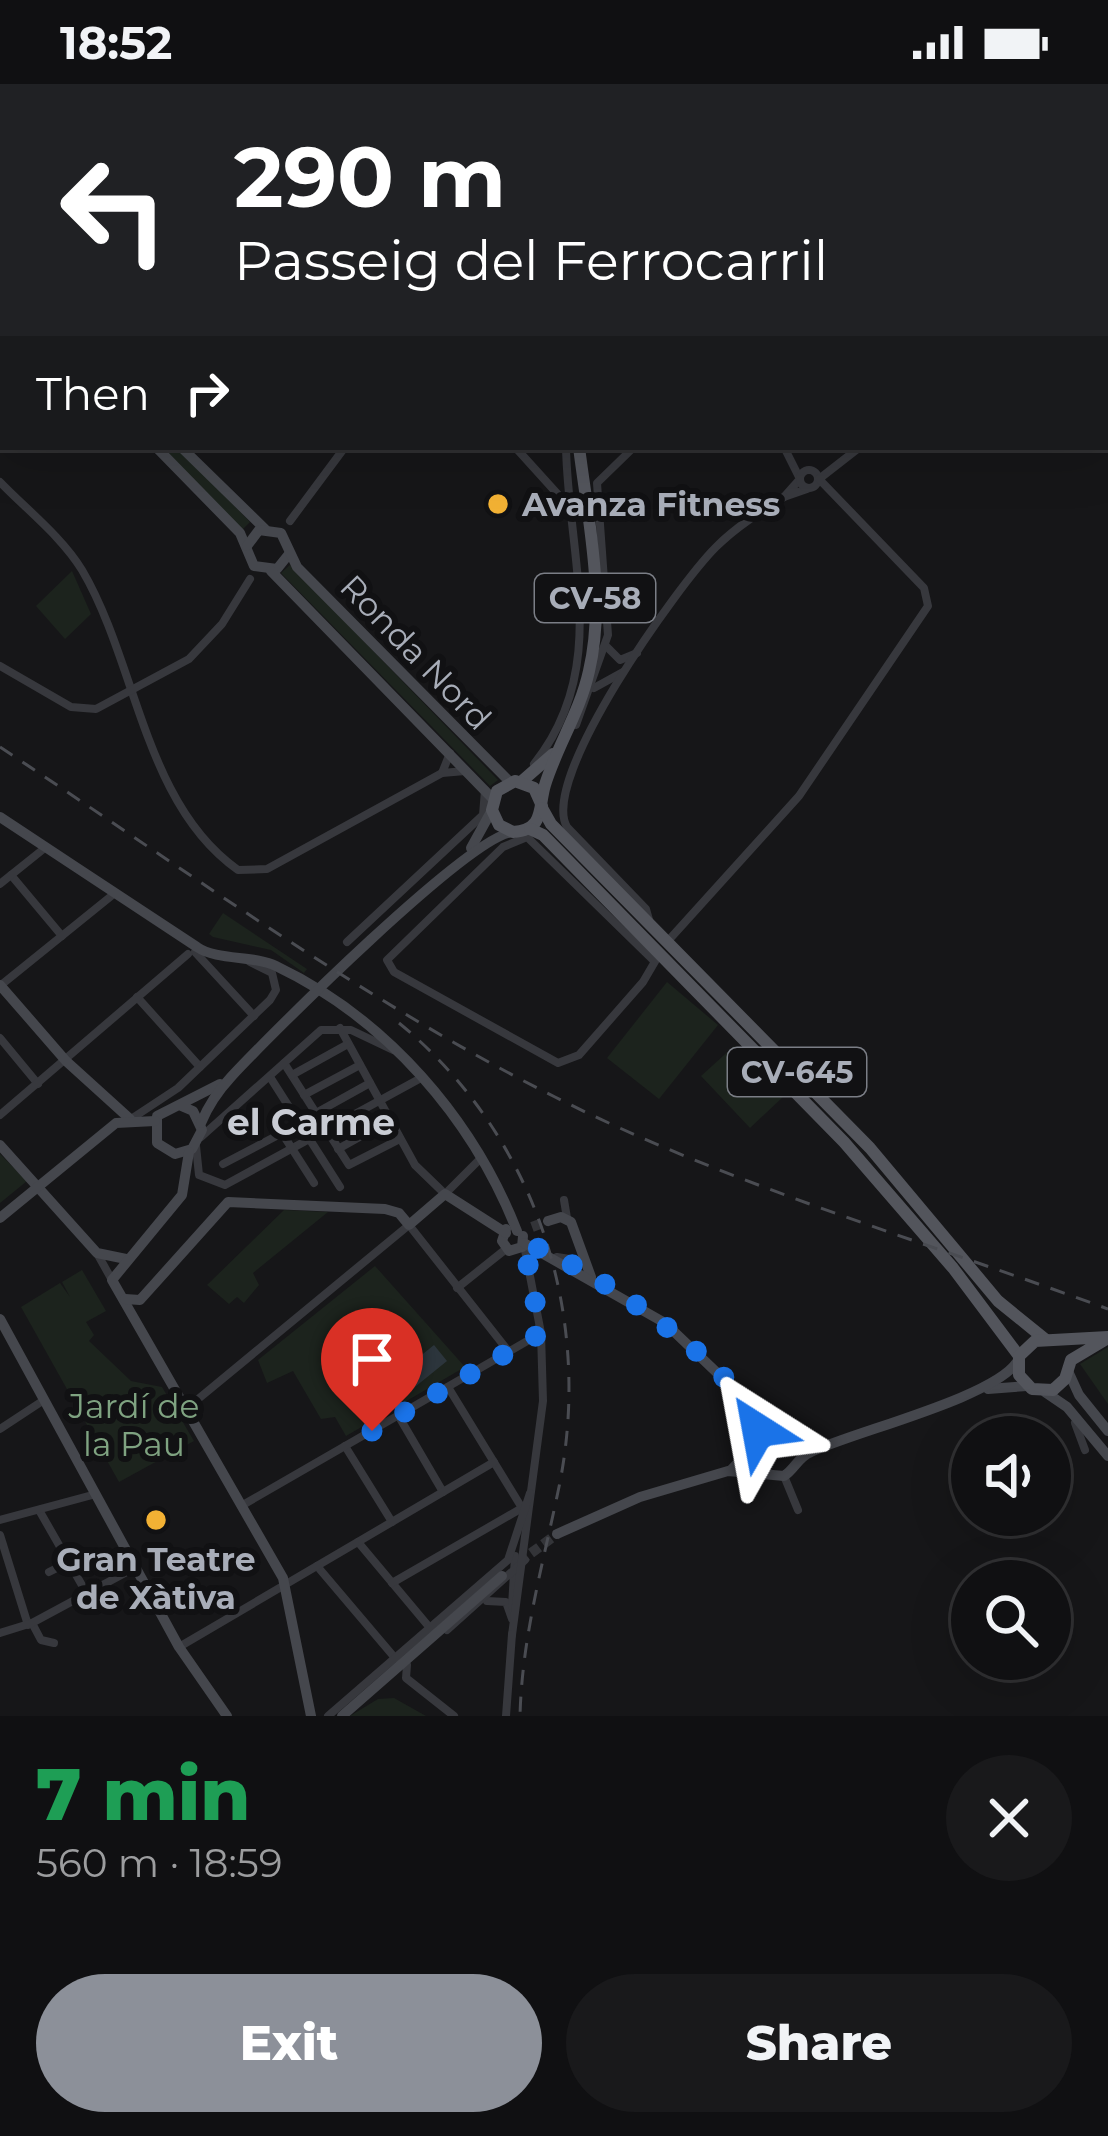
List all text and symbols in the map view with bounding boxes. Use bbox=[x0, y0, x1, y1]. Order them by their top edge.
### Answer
text: 18:52 bbox=[60, 15, 172, 70]
text: 290 m bbox=[234, 126, 506, 228]
icon: left bbox=[36, 132, 192, 288]
text: Passeig del Ferrocarril bbox=[234, 228, 828, 294]
icon: right bbox=[174, 360, 240, 426]
text: Then bbox=[36, 366, 150, 421]
place label: Avanza Fitness bbox=[521, 484, 780, 524]
marker: Avanza Fitness bbox=[485, 491, 511, 517]
street label: Ronda Nord bbox=[332, 566, 500, 738]
road number: CV-58 bbox=[535, 574, 655, 622]
road number: CV-645 bbox=[728, 1048, 866, 1096]
district label: el Carme bbox=[227, 1100, 395, 1144]
pin bbox=[321, 1308, 423, 1431]
icon: arrive bbox=[339, 1326, 405, 1392]
position arrow bbox=[695, 1367, 821, 1493]
park label: Jardí de la Pau bbox=[67, 1386, 200, 1464]
map controls bbox=[951, 1416, 1071, 1680]
button: sound bbox=[951, 1416, 1071, 1536]
marker: Gran Teatre de Xàtiva bbox=[143, 1507, 169, 1533]
place label: Gran Teatre de Xàtiva bbox=[56, 1539, 256, 1617]
button: search bbox=[951, 1560, 1071, 1680]
text: 7 min bbox=[36, 1750, 250, 1838]
button: close bbox=[946, 1755, 1072, 1881]
text: 560 m · 18:59 bbox=[36, 1839, 283, 1887]
button: Exit bbox=[36, 1974, 542, 2112]
button: Share bbox=[566, 1974, 1072, 2112]

